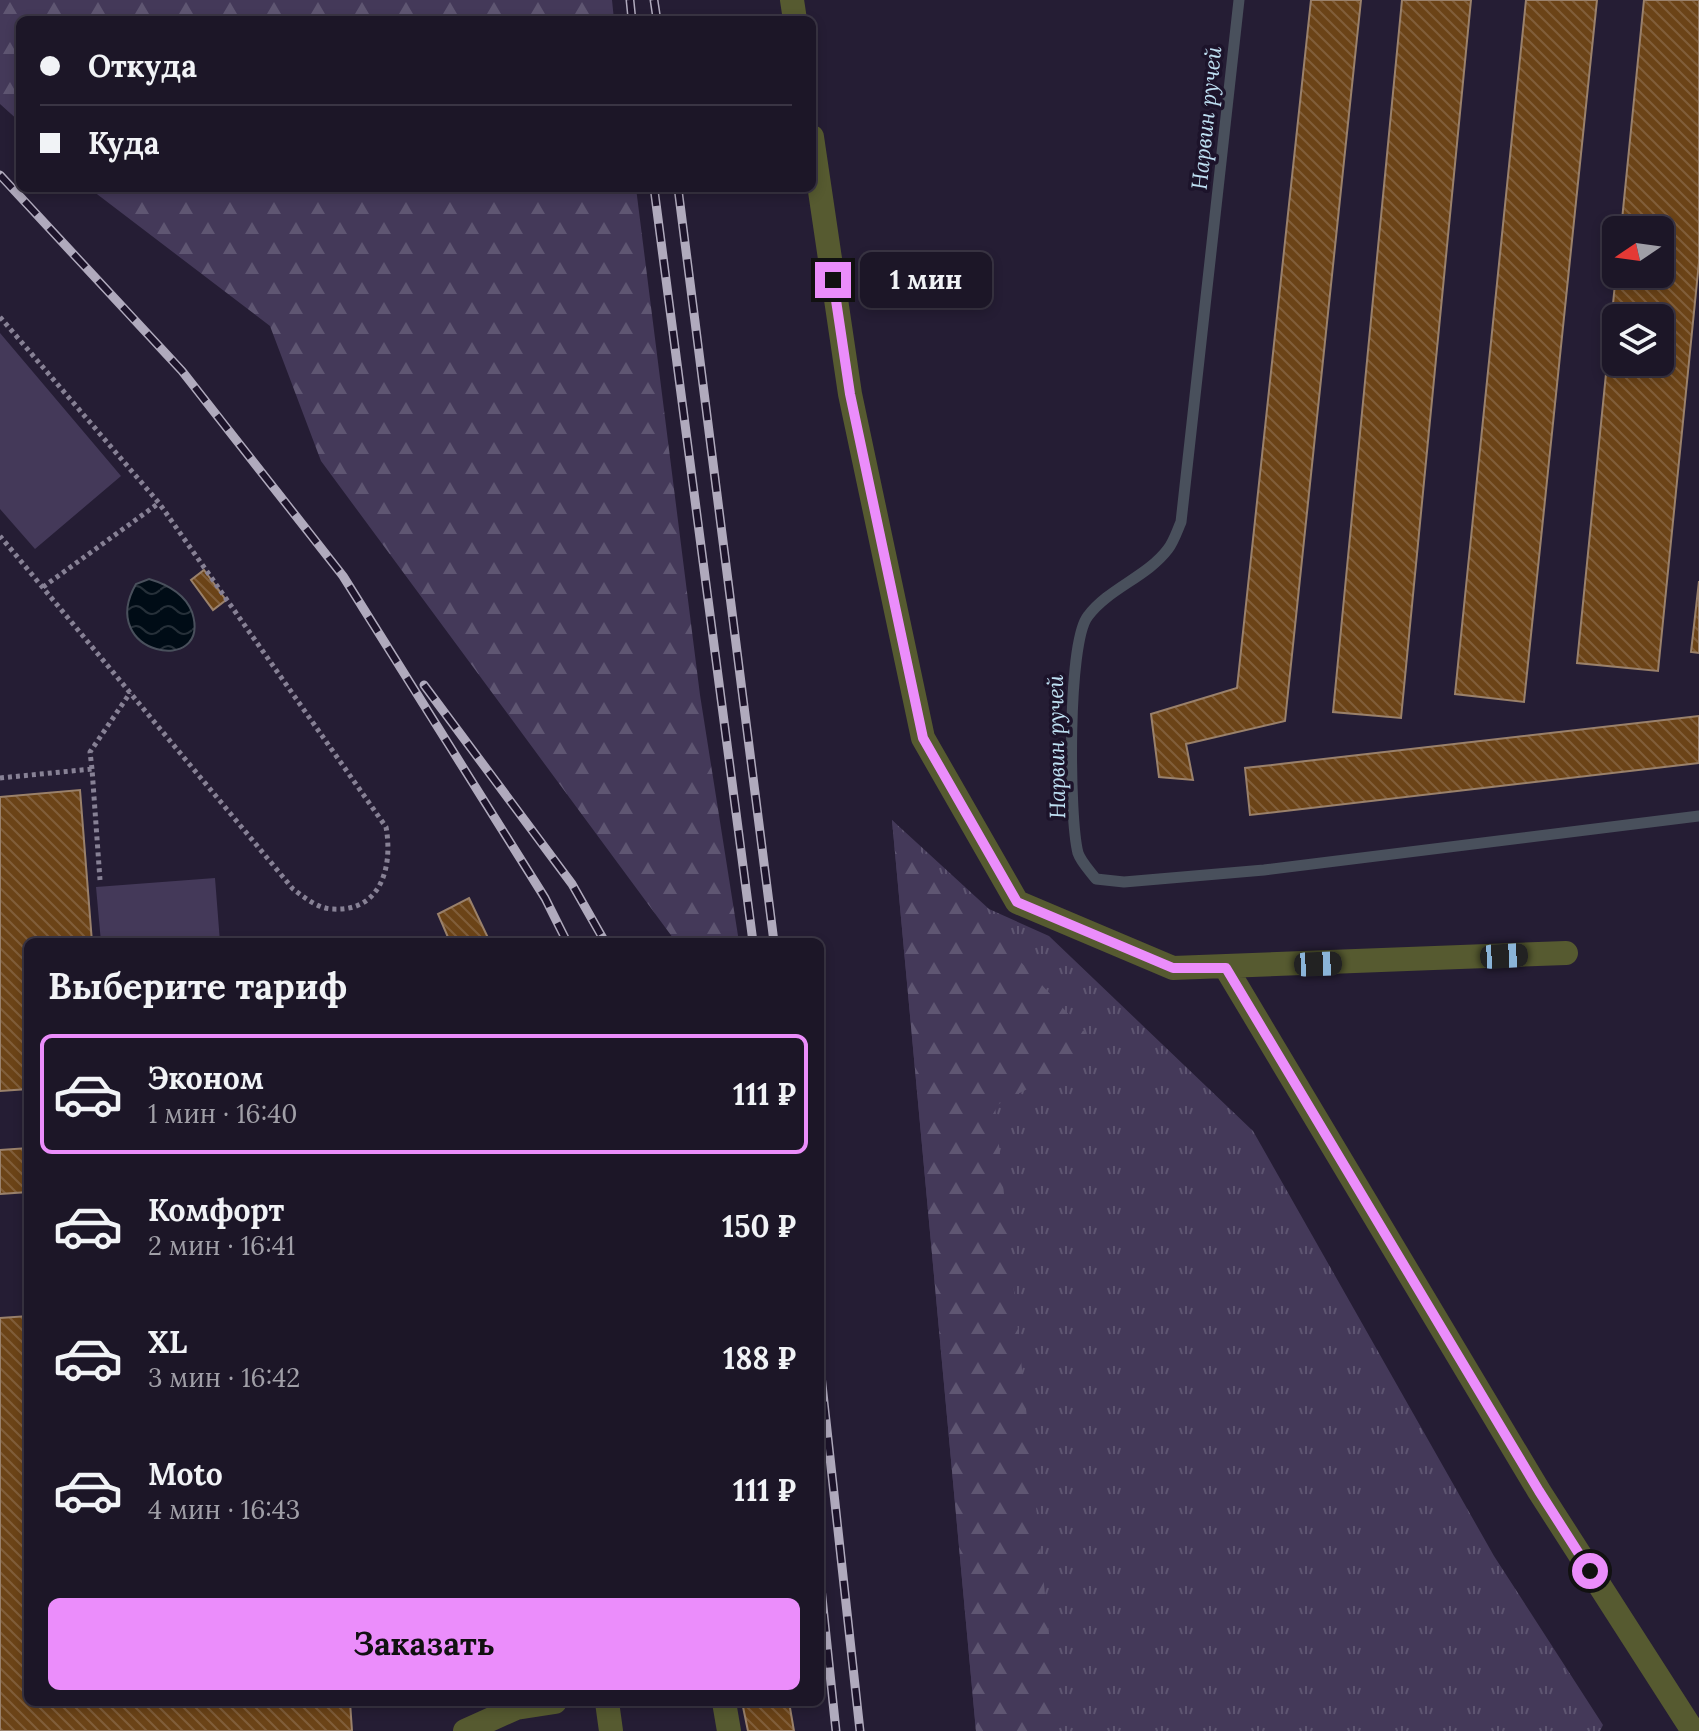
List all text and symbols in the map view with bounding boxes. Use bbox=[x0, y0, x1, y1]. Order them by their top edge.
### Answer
water label: Нарвин ручей bbox=[1185, 45, 1227, 191]
text: Откуда bbox=[88, 47, 197, 85]
text: Куда bbox=[88, 124, 160, 162]
north arrow bbox=[1602, 216, 1674, 288]
map controls bbox=[1602, 216, 1674, 376]
callout: 1 мин bbox=[861, 252, 993, 308]
route end bbox=[815, 262, 851, 298]
text: 1 мин bbox=[890, 263, 962, 296]
button: layers bbox=[1602, 304, 1674, 376]
water label: Нарвин ручей bbox=[1041, 675, 1071, 819]
car bbox=[1479, 943, 1529, 969]
car bbox=[1294, 951, 1342, 977]
text: Выберите тариф bbox=[48, 963, 347, 1009]
icon: car bbox=[52, 1058, 124, 1130]
text: Эконом bbox=[148, 1059, 264, 1097]
text: 111 ₽ bbox=[733, 1075, 796, 1113]
text: 1 мин · 16:40 bbox=[148, 1097, 297, 1130]
icon: car bbox=[52, 1190, 124, 1262]
text: Комфорт bbox=[148, 1191, 284, 1229]
text: 150 ₽ bbox=[722, 1207, 796, 1245]
text: 2 мин · 16:41 bbox=[148, 1229, 295, 1262]
icon: car bbox=[52, 1322, 124, 1394]
text: XL bbox=[148, 1323, 187, 1361]
text: 188 ₽ bbox=[723, 1339, 796, 1377]
text: 3 мин · 16:42 bbox=[148, 1361, 300, 1394]
icon: car bbox=[52, 1454, 124, 1526]
text: Moto bbox=[148, 1455, 223, 1493]
text: 111 ₽ bbox=[733, 1471, 796, 1509]
text: 4 мин · 16:43 bbox=[148, 1493, 300, 1526]
route start bbox=[1572, 1553, 1608, 1589]
button: Заказать bbox=[48, 1598, 800, 1690]

